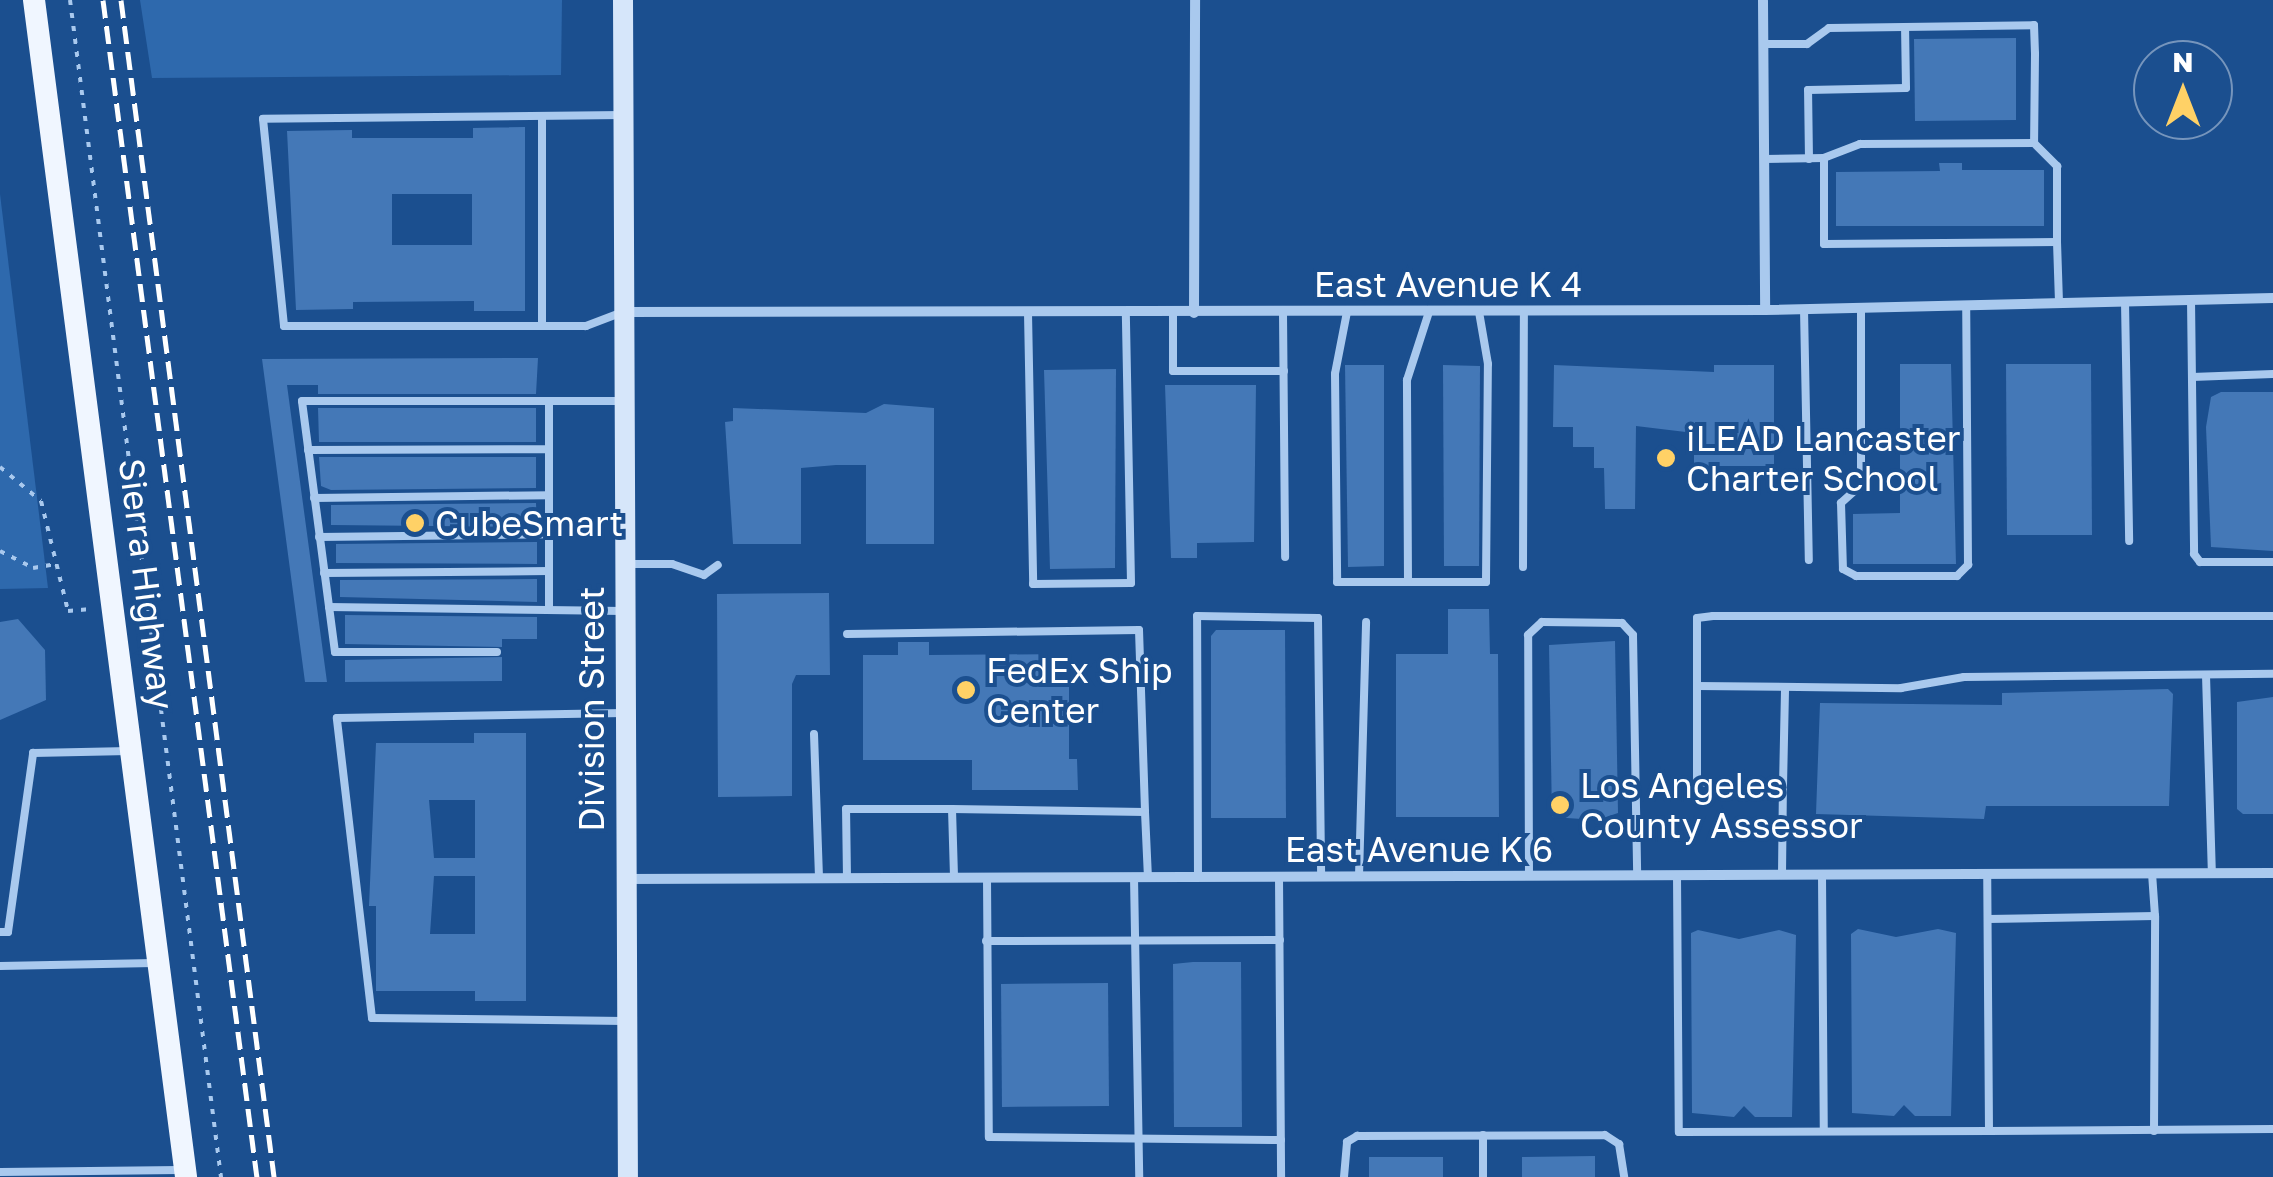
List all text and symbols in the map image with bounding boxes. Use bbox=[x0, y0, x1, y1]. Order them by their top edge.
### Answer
north arrow bbox=[2133, 40, 2233, 140]
text: N bbox=[2172, 45, 2194, 78]
street label: East Avenue K 4 bbox=[1314, 263, 1582, 305]
place label: iLEAD Lancaster Charter School bbox=[1686, 417, 1960, 499]
marker: iLEAD Lancaster Charter School bbox=[1655, 447, 1677, 469]
street label: Sierra Highway bbox=[111, 456, 183, 712]
place label: CubeSmart bbox=[435, 502, 623, 544]
marker: CubeSmart bbox=[404, 512, 426, 534]
street label: Division Street bbox=[570, 586, 612, 832]
place label: FedEx Ship Center bbox=[986, 649, 1172, 731]
marker: FedEx Ship Center bbox=[955, 679, 977, 701]
place label: Los Angeles County Assessor bbox=[1580, 764, 1863, 846]
marker: Los Angeles County Assessor bbox=[1549, 794, 1571, 816]
street label: East Avenue K 6 bbox=[1285, 828, 1553, 870]

